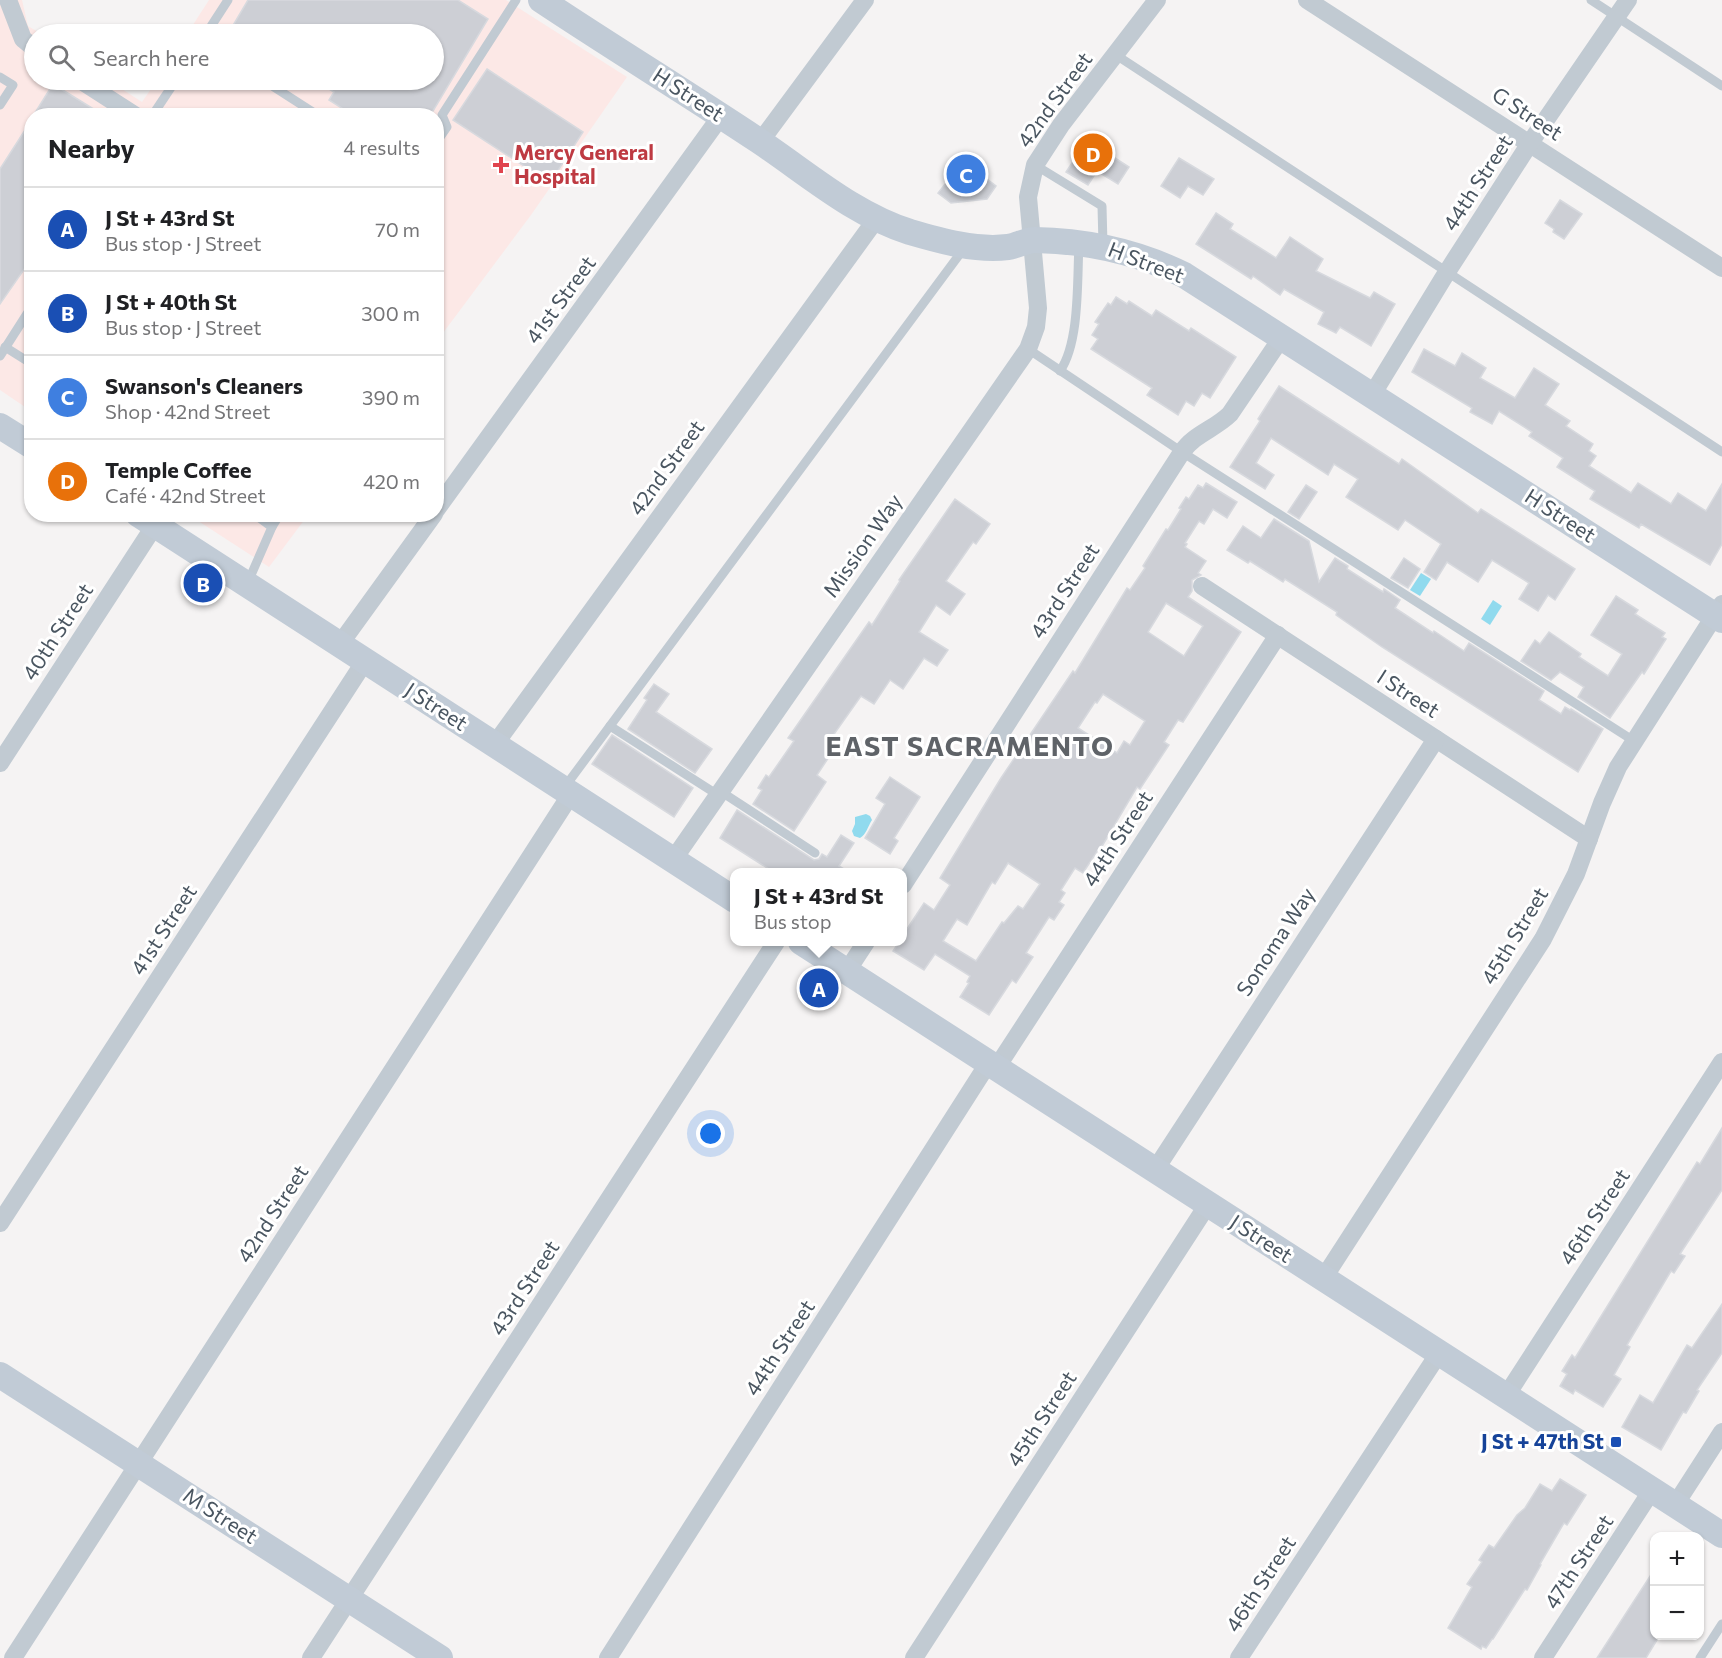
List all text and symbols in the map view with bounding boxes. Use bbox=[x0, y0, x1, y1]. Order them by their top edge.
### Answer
search box bbox=[24, 24, 444, 90]
icon: search bbox=[45, 41, 78, 74]
text: Search here bbox=[93, 44, 209, 71]
street label: 42nd Street bbox=[1011, 47, 1097, 152]
street label: H Street bbox=[649, 62, 729, 126]
street label: G Street bbox=[1488, 81, 1568, 145]
pin: D bbox=[1074, 130, 1112, 176]
street label: 44th Street bbox=[1437, 130, 1517, 235]
text: Nearby bbox=[48, 132, 135, 163]
text: 4 results bbox=[343, 135, 420, 159]
place label: Mercy General Hospital bbox=[514, 139, 654, 188]
pin: C bbox=[946, 152, 986, 196]
marker: Mercy General Hospital bbox=[492, 156, 510, 174]
text: J St + 43rd St bbox=[105, 204, 235, 231]
text: A bbox=[60, 217, 75, 241]
text: 70 m bbox=[375, 217, 420, 241]
text: Bus stop · J Street bbox=[105, 231, 261, 255]
street label: H Street bbox=[1105, 236, 1188, 287]
street label: 41st Street bbox=[520, 250, 600, 348]
text: J St + 40th St bbox=[105, 288, 237, 315]
text: B bbox=[61, 301, 74, 325]
text: 300 m bbox=[361, 301, 420, 325]
text: Bus stop · J Street bbox=[105, 315, 261, 339]
text: Swanson's Cleaners bbox=[105, 372, 303, 399]
text: C bbox=[61, 385, 74, 409]
text: 390 m bbox=[362, 385, 420, 409]
text: Shop · 42nd Street bbox=[105, 399, 271, 423]
street label: 42nd Street bbox=[623, 415, 709, 520]
text: Temple Coffee bbox=[105, 456, 251, 483]
text: D bbox=[60, 469, 75, 493]
text: 420 m bbox=[363, 469, 420, 493]
text: Café · 42nd Street bbox=[105, 483, 266, 507]
street label: H Street bbox=[1521, 483, 1601, 547]
street label: Mission Way bbox=[817, 489, 907, 602]
street label: 43rd Street bbox=[1024, 538, 1104, 642]
pin: B bbox=[184, 560, 222, 606]
street label: 40th Street bbox=[16, 578, 97, 684]
street label: I Street bbox=[1373, 663, 1445, 722]
street label: J Street bbox=[401, 676, 473, 735]
district label: EAST SACRAMENTO bbox=[826, 729, 1114, 762]
street label: 44th Street bbox=[1077, 786, 1157, 891]
popup bbox=[730, 868, 907, 946]
street label: 41st Street bbox=[124, 879, 201, 979]
text: J St + 43rd St bbox=[754, 882, 883, 909]
street label: Sonoma Way bbox=[1230, 882, 1319, 1000]
street label: 45th Street bbox=[1475, 882, 1552, 988]
text: Bus stop bbox=[754, 909, 832, 933]
pin: A bbox=[800, 966, 838, 1010]
your location bbox=[696, 1119, 725, 1148]
street label: 42nd Street bbox=[231, 1160, 313, 1267]
street label: 46th Street bbox=[1553, 1164, 1634, 1269]
street label: J Street bbox=[1226, 1208, 1298, 1267]
street label: 43rd Street bbox=[484, 1235, 564, 1339]
street label: 44th Street bbox=[739, 1295, 819, 1400]
street label: 45th Street bbox=[1001, 1366, 1081, 1471]
place label: J St + 47th St bbox=[1481, 1428, 1604, 1453]
marker: J St + 47th St bbox=[1609, 1435, 1623, 1449]
street label: M Street bbox=[179, 1482, 263, 1548]
street label: 47th Street bbox=[1538, 1509, 1617, 1613]
street label: 46th Street bbox=[1219, 1531, 1300, 1636]
map controls bbox=[1650, 1532, 1704, 1640]
button: + bbox=[1650, 1532, 1704, 1586]
button: − bbox=[1650, 1586, 1704, 1640]

